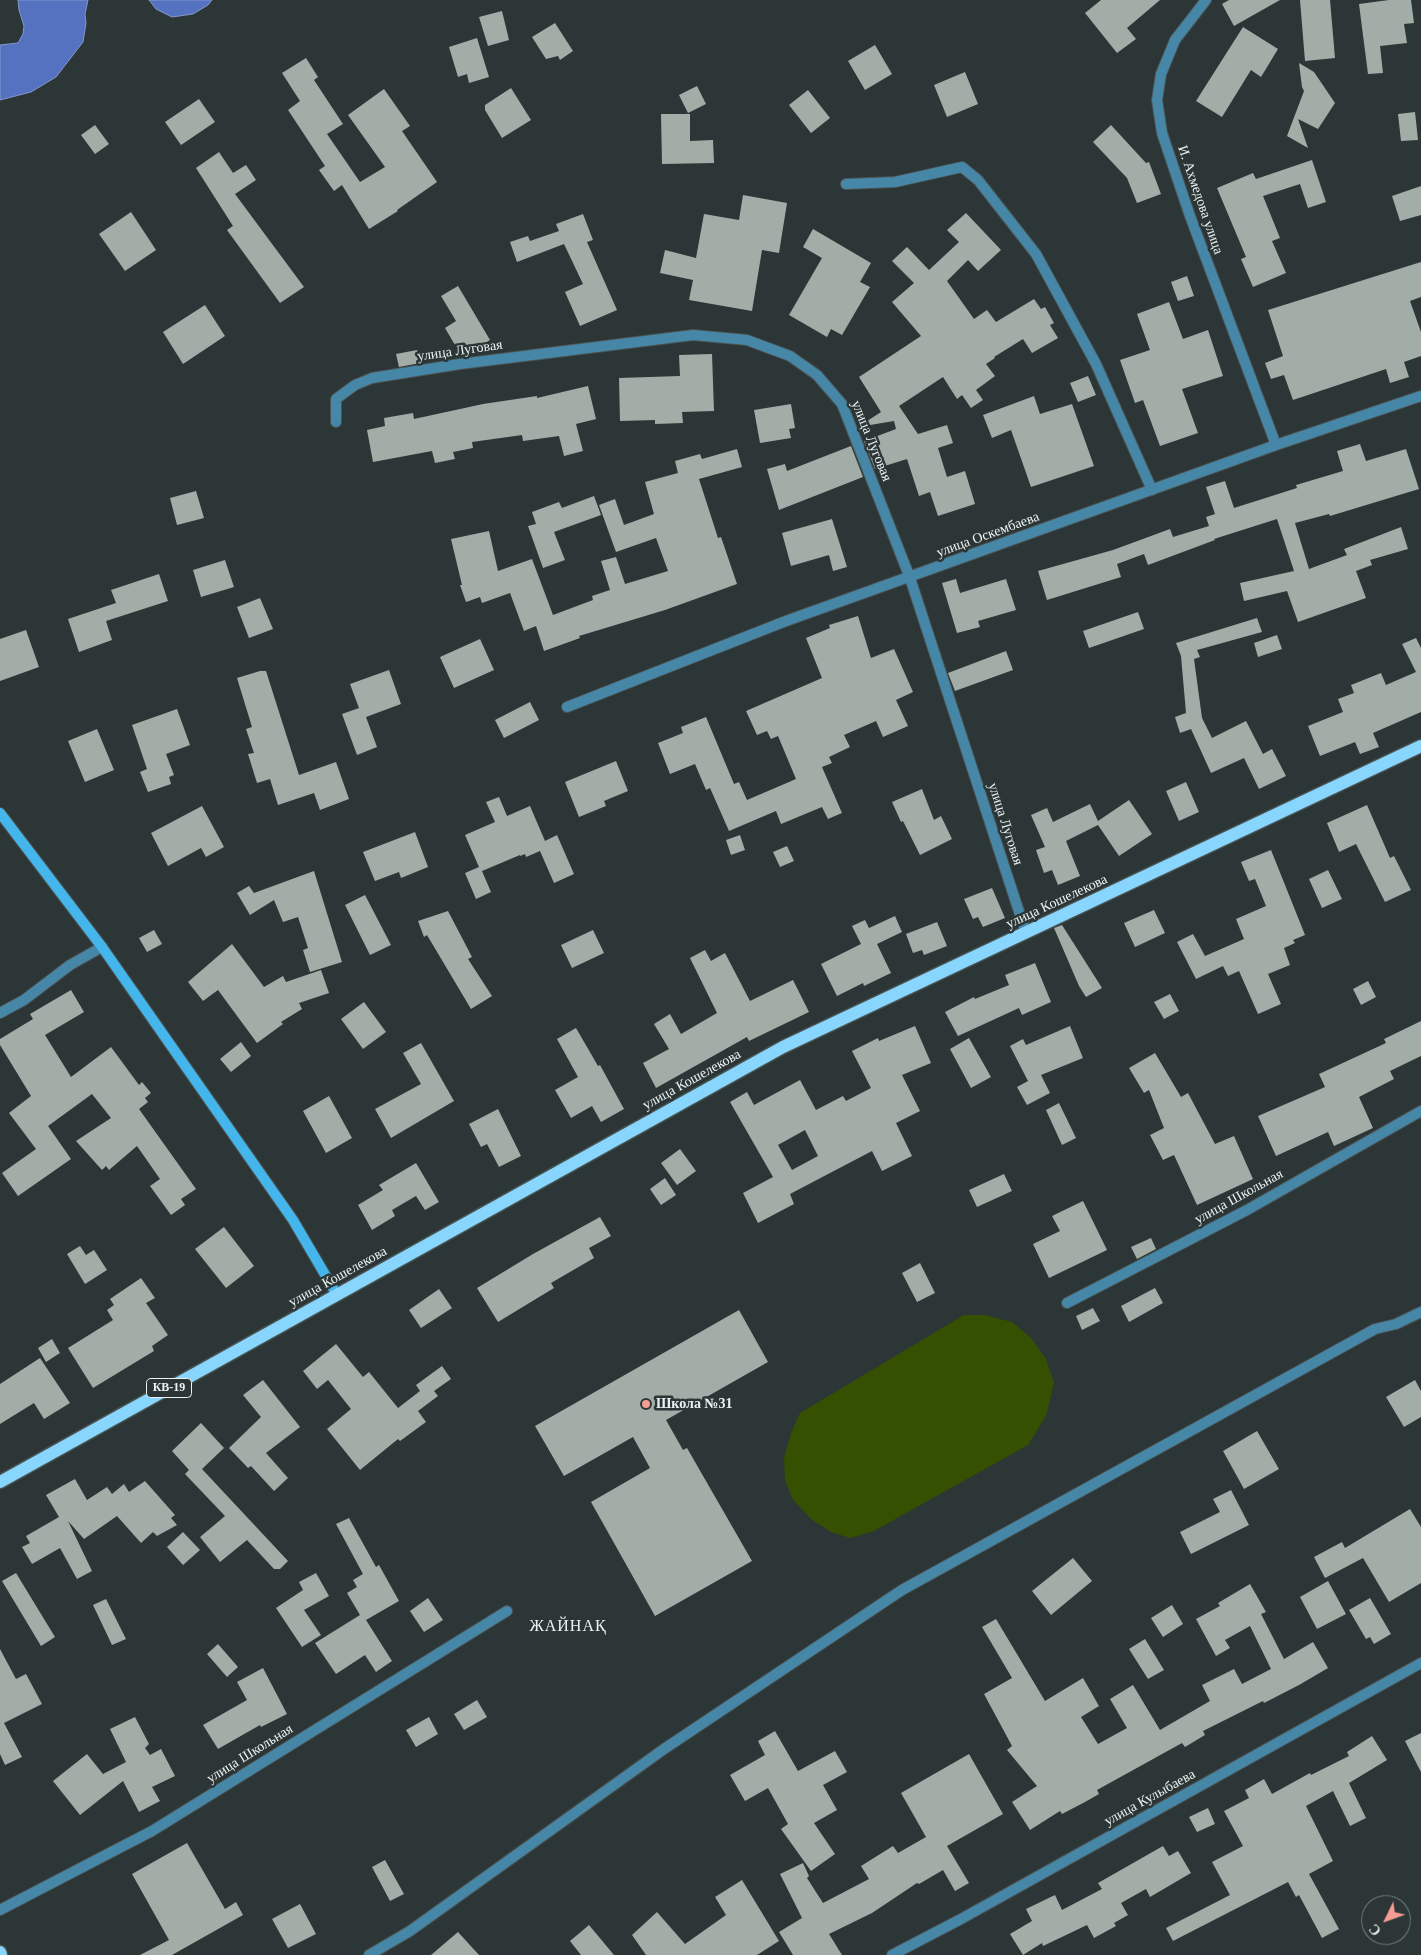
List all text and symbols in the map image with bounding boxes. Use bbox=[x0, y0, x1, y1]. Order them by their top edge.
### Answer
street label: И. Ахмедова улица bbox=[1174, 143, 1226, 257]
street label: улица Луговая bbox=[416, 337, 504, 365]
street label: улица Луговая bbox=[847, 398, 895, 484]
street label: улица Оскембаева bbox=[934, 509, 1042, 561]
street label: улица Луговая bbox=[984, 781, 1026, 867]
street label: улица Кошелекова bbox=[1004, 871, 1110, 933]
street label: улица Кошелекова bbox=[640, 1046, 744, 1114]
street label: улица Школьная bbox=[1192, 1166, 1286, 1228]
street label: улица Кошелекова bbox=[286, 1243, 390, 1311]
road number: КВ-19 bbox=[146, 1379, 192, 1398]
place label: Школа №31 bbox=[656, 1396, 732, 1412]
marker: Школа №31 bbox=[640, 1398, 652, 1410]
district label: ЖАЙНАҚ bbox=[529, 1617, 607, 1637]
street label: улица Школьная bbox=[204, 1721, 296, 1787]
street label: улица Кулыбаева bbox=[1102, 1766, 1198, 1830]
north arrow bbox=[1361, 1895, 1411, 1945]
text: С bbox=[1366, 1921, 1384, 1938]

